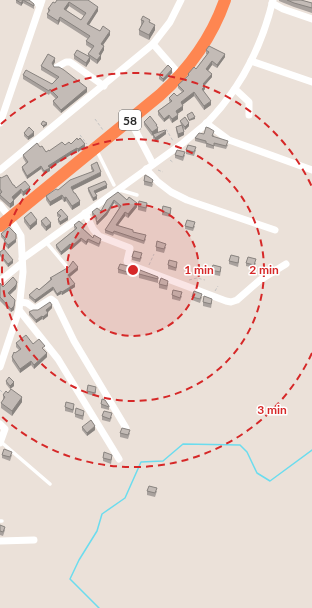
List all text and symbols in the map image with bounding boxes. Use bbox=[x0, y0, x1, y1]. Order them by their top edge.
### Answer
road number: 58 bbox=[119, 110, 141, 130]
text: 1 min bbox=[184, 262, 214, 277]
text: 2 min bbox=[249, 262, 279, 277]
centre of rings bbox=[126, 263, 140, 277]
text: 3 min bbox=[257, 402, 287, 417]

